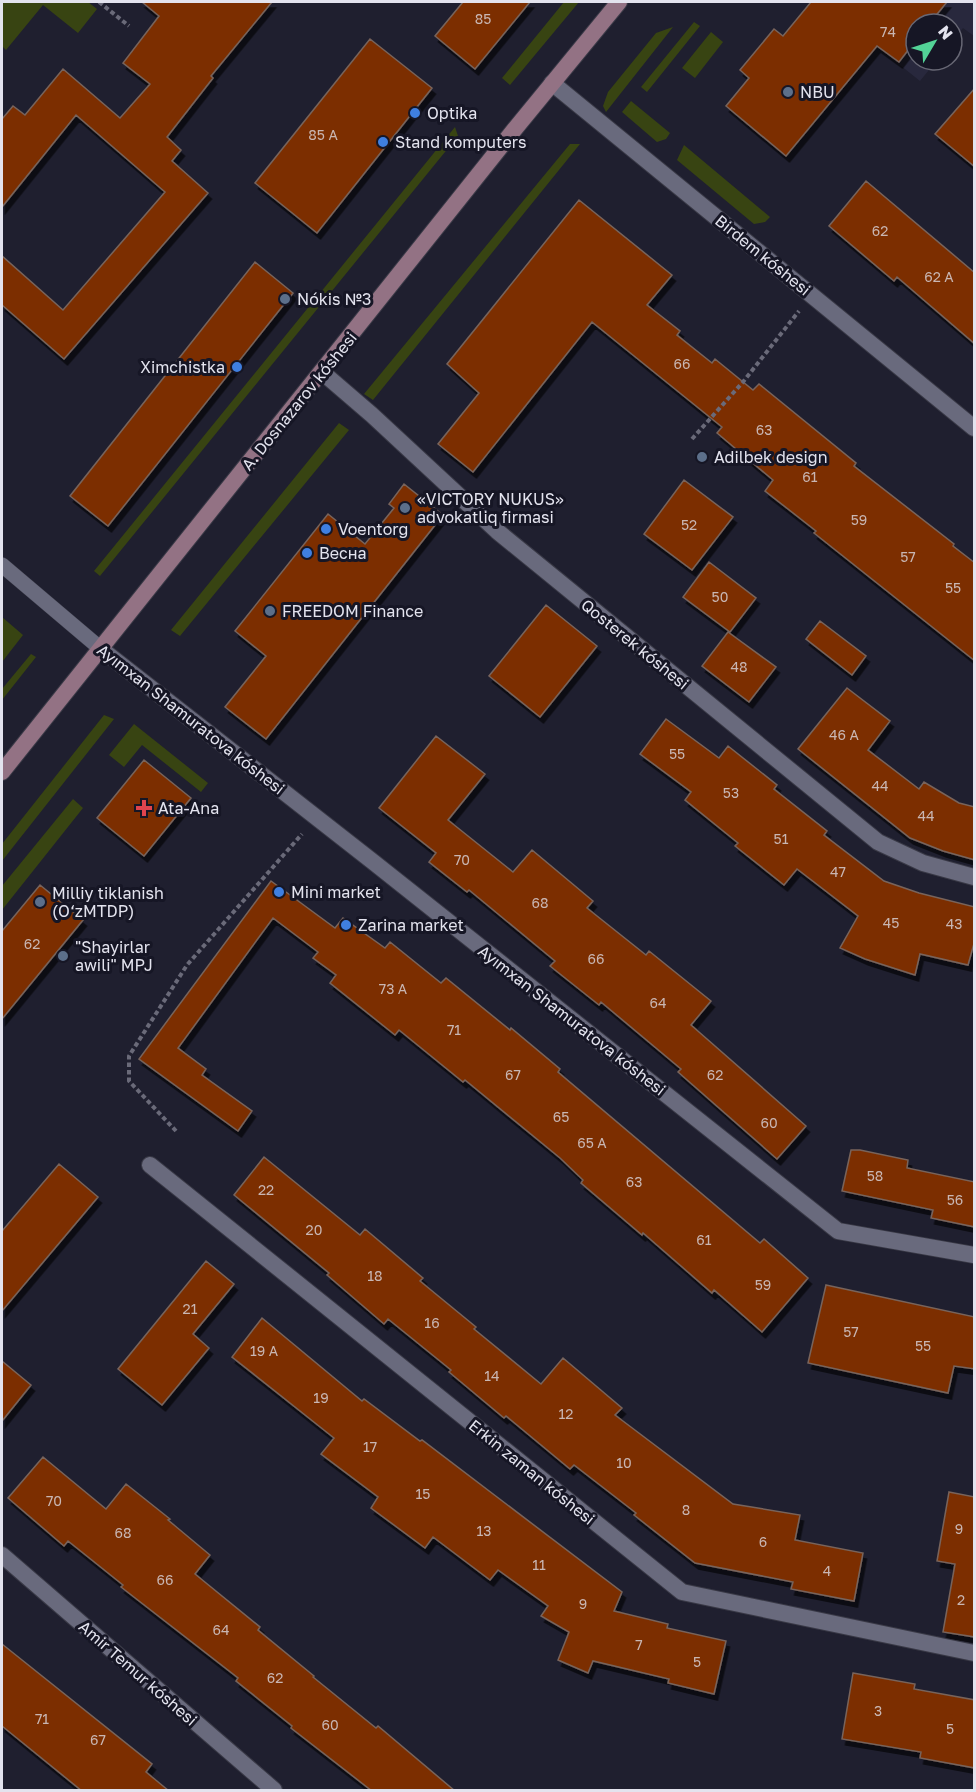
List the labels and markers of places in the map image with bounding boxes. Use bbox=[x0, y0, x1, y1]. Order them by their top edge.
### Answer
place label: NBU bbox=[800, 82, 835, 102]
marker: NBU bbox=[781, 85, 795, 99]
place label: Optika bbox=[427, 103, 477, 123]
marker: Optika bbox=[408, 106, 422, 120]
place label: Stand komputers bbox=[395, 132, 526, 152]
marker: Stand komputers bbox=[376, 135, 390, 149]
place label: Nókis №3 bbox=[297, 289, 371, 309]
marker: Nókis №3 bbox=[278, 292, 292, 306]
place label: Ximchistka bbox=[140, 357, 225, 377]
marker: Ximchistka bbox=[230, 360, 244, 374]
place label: Adilbek design bbox=[714, 447, 828, 467]
marker: Adilbek design bbox=[695, 450, 709, 464]
place label: «VICTORY NUKUS» advokatliq firmasi bbox=[417, 489, 564, 527]
marker: «VICTORY NUKUS» advokatliq firmasi bbox=[398, 501, 412, 515]
place label: Voentorg bbox=[338, 519, 408, 539]
marker: Voentorg bbox=[319, 522, 333, 536]
place label: Весна bbox=[319, 543, 367, 563]
marker: Весна bbox=[300, 546, 314, 560]
place label: FREEDOM Finance bbox=[282, 601, 423, 621]
marker: FREEDOM Finance bbox=[263, 604, 277, 618]
place label: Ata-Ana bbox=[158, 798, 219, 818]
marker: Ata-Ana bbox=[135, 799, 153, 817]
place label: Mini market bbox=[291, 882, 381, 902]
place label: Milliy tiklanish (O‘zMTDP) bbox=[52, 883, 164, 921]
marker: Mini market bbox=[272, 885, 286, 899]
marker: Milliy tiklanish (O‘zMTDP) bbox=[33, 895, 47, 909]
place label: Zarina market bbox=[358, 915, 464, 935]
marker: Zarina market bbox=[339, 918, 353, 932]
place label: "Shayirlar awili" MPJ bbox=[75, 937, 153, 975]
marker: "Shayirlar awili" MPJ bbox=[56, 949, 70, 963]

